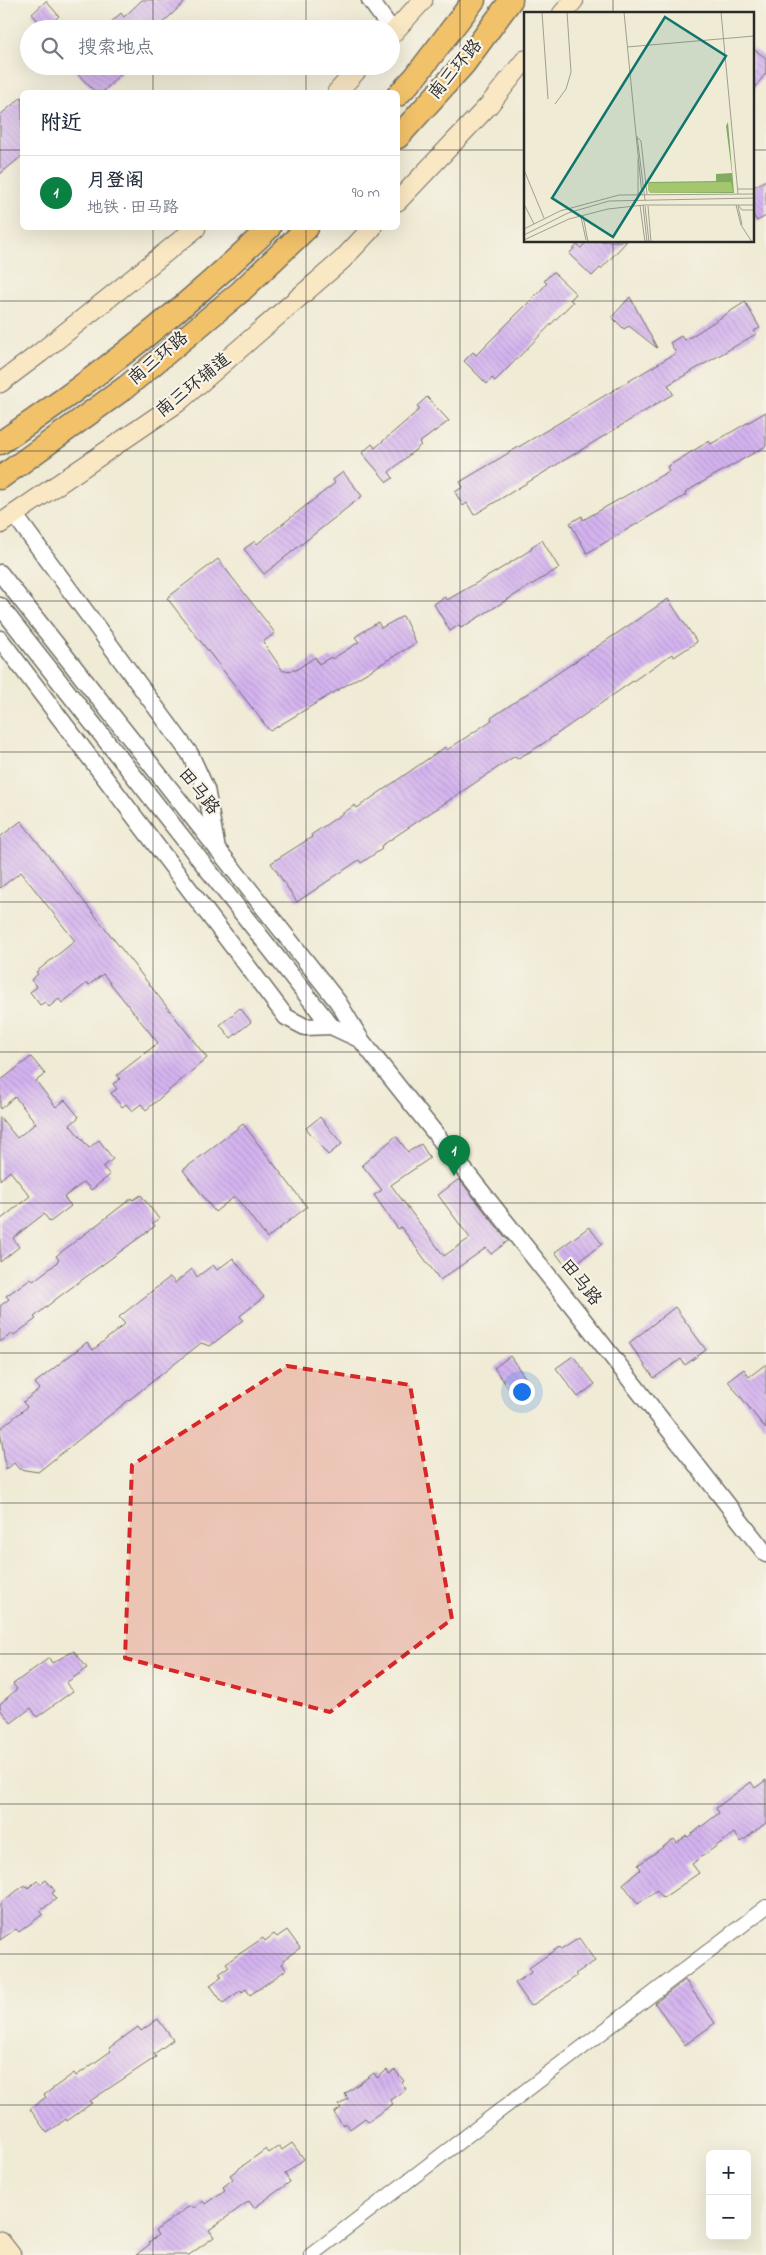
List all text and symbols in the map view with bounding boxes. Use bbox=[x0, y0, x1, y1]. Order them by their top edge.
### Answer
inset map bbox=[524, 12, 754, 242]
search box bbox=[20, 20, 400, 75]
icon: search bbox=[38, 34, 66, 62]
street label: 南三环路 bbox=[423, 34, 489, 106]
text: 搜索地点 bbox=[78, 35, 154, 62]
text: 附近 bbox=[40, 109, 82, 139]
text: 月登阁 bbox=[87, 168, 144, 195]
text: 1 bbox=[53, 181, 59, 205]
text: 90 m bbox=[352, 181, 380, 205]
text: 地铁 · 田马路 bbox=[87, 196, 178, 220]
street label: 南三环路 bbox=[123, 326, 195, 392]
street label: 南三环辅道 bbox=[151, 348, 237, 424]
street label: 田马路 bbox=[171, 763, 225, 821]
pin: 1 bbox=[438, 1135, 470, 1176]
street label: 田马路 bbox=[553, 1254, 607, 1312]
your location bbox=[509, 1379, 535, 1405]
map controls bbox=[706, 2150, 751, 2240]
button: + bbox=[706, 2150, 751, 2195]
button: − bbox=[706, 2195, 751, 2240]

